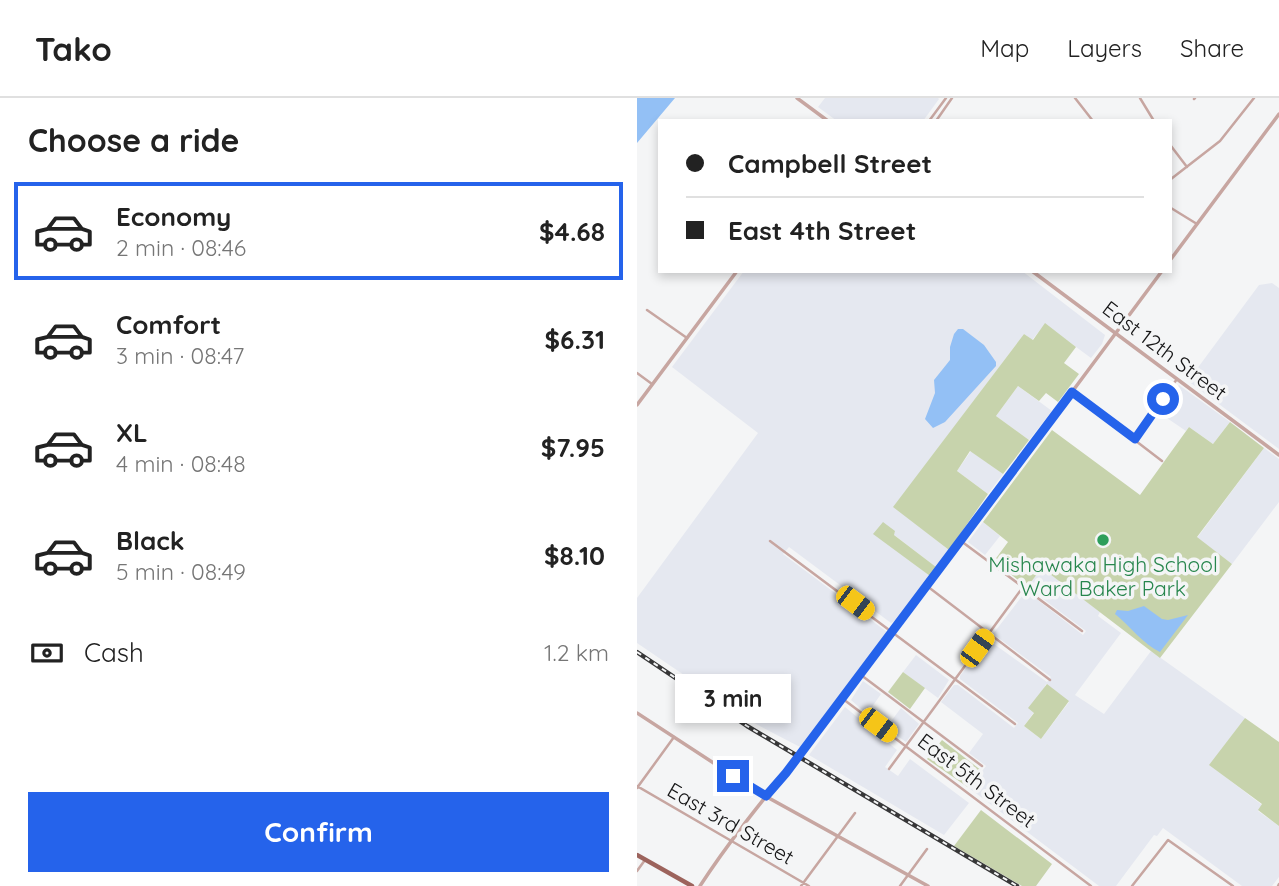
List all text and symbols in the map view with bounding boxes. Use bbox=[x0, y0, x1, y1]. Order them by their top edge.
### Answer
text: Tako bbox=[35, 28, 112, 69]
text: Map bbox=[980, 33, 1029, 63]
text: Layers bbox=[1067, 33, 1142, 63]
text: Share bbox=[1180, 33, 1244, 63]
text: Choose a ride bbox=[28, 120, 240, 160]
text: Campbell Street bbox=[728, 147, 932, 180]
icon: car bbox=[32, 200, 95, 263]
text: Economy bbox=[116, 200, 231, 233]
text: East 4th Street bbox=[728, 214, 916, 247]
text: $4.68 bbox=[539, 215, 605, 248]
text: 2 min · 08:46 bbox=[116, 233, 246, 262]
street label: East 12th Street bbox=[1098, 295, 1232, 405]
icon: car bbox=[32, 308, 95, 371]
text: Comfort bbox=[116, 308, 221, 341]
text: $6.31 bbox=[545, 323, 605, 356]
text: 3 min · 08:47 bbox=[116, 341, 244, 370]
route start bbox=[1147, 383, 1179, 415]
icon: car bbox=[32, 416, 95, 479]
text: XL bbox=[116, 416, 148, 449]
text: $7.95 bbox=[541, 431, 605, 464]
text: 4 min · 08:48 bbox=[116, 449, 246, 478]
icon: car bbox=[32, 524, 95, 587]
text: Black bbox=[116, 524, 185, 557]
marker: Mishawaka High School Ward Baker Park bbox=[1095, 532, 1111, 548]
text: $8.10 bbox=[544, 539, 605, 572]
place label: Mishawaka High School Ward Baker Park bbox=[988, 551, 1218, 601]
text: 5 min · 08:49 bbox=[116, 557, 246, 586]
car bbox=[832, 582, 879, 624]
car bbox=[957, 625, 998, 671]
icon: cash bbox=[28, 634, 66, 672]
text: Cash bbox=[84, 636, 144, 669]
text: 1.2 km bbox=[544, 638, 609, 667]
callout: 3 min bbox=[675, 674, 791, 724]
text: 3 min bbox=[703, 684, 763, 713]
car bbox=[855, 704, 902, 746]
street label: East 5th Street bbox=[913, 727, 1041, 833]
route end bbox=[717, 760, 749, 792]
street label: East 3rd Street bbox=[663, 776, 799, 870]
button: Confirm bbox=[28, 792, 609, 872]

